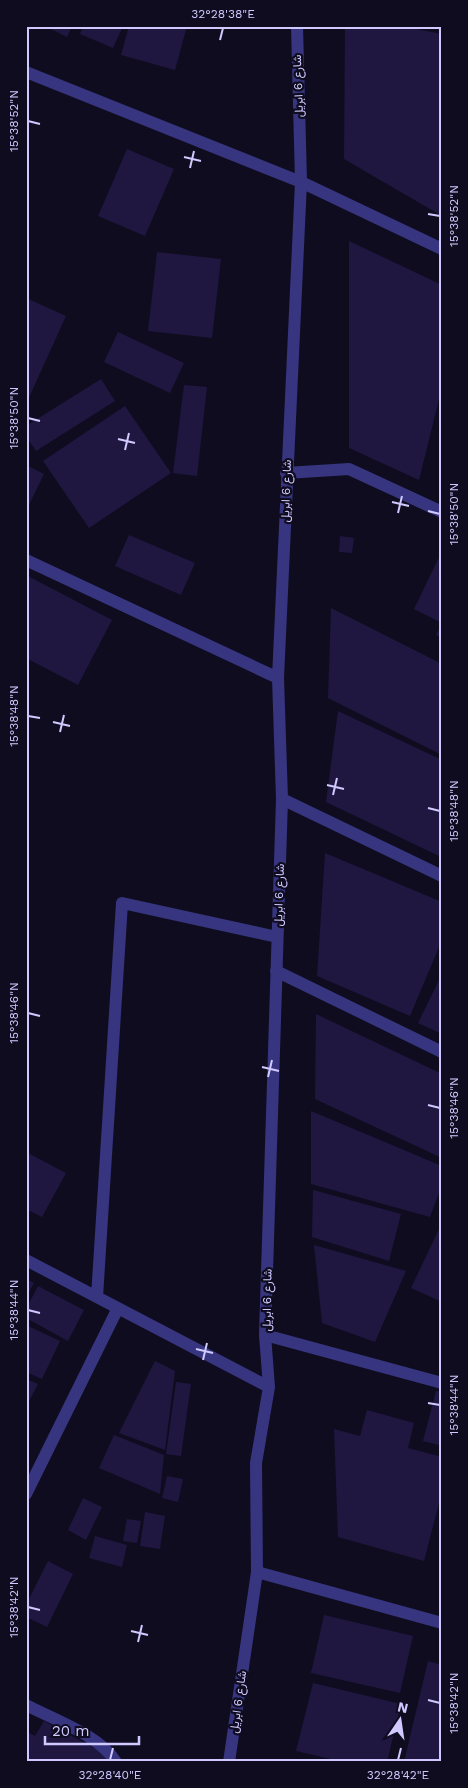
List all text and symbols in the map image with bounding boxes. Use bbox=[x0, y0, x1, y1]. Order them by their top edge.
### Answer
text: 32°28'38"E bbox=[191, 7, 255, 21]
street label: شارع 6 ابريل bbox=[290, 54, 308, 118]
text: 15°38'52"N bbox=[7, 90, 21, 152]
text: 15°38'52"N bbox=[447, 185, 461, 247]
text: 15°38'50"N bbox=[7, 387, 21, 449]
street label: شارع 6 ابريل bbox=[278, 459, 296, 523]
text: 15°38'50"N bbox=[447, 483, 461, 545]
text: 15°38'48"N bbox=[7, 685, 21, 747]
text: 15°38'48"N bbox=[447, 780, 461, 842]
street label: شارع 6 ابريل bbox=[271, 863, 289, 927]
text: 15°38'46"N bbox=[7, 982, 21, 1044]
text: 15°38'46"N bbox=[447, 1077, 461, 1139]
street label: شارع 6 ابريل bbox=[259, 1268, 277, 1332]
text: 15°38'44"N bbox=[7, 1280, 21, 1341]
text: 15°38'44"N bbox=[447, 1375, 461, 1436]
text: 15°38'42"N bbox=[7, 1576, 21, 1638]
street label: شارع 6 ابريل bbox=[227, 1670, 251, 1734]
text: 15°38'42"N bbox=[447, 1672, 461, 1734]
north arrow bbox=[376, 1696, 426, 1746]
text: N bbox=[396, 1698, 410, 1716]
scale bar bbox=[45, 1713, 139, 1745]
text: 20 m bbox=[52, 1722, 90, 1740]
text: 32°28'40"E bbox=[79, 1768, 142, 1782]
text: 32°28'42"E bbox=[367, 1768, 430, 1782]

